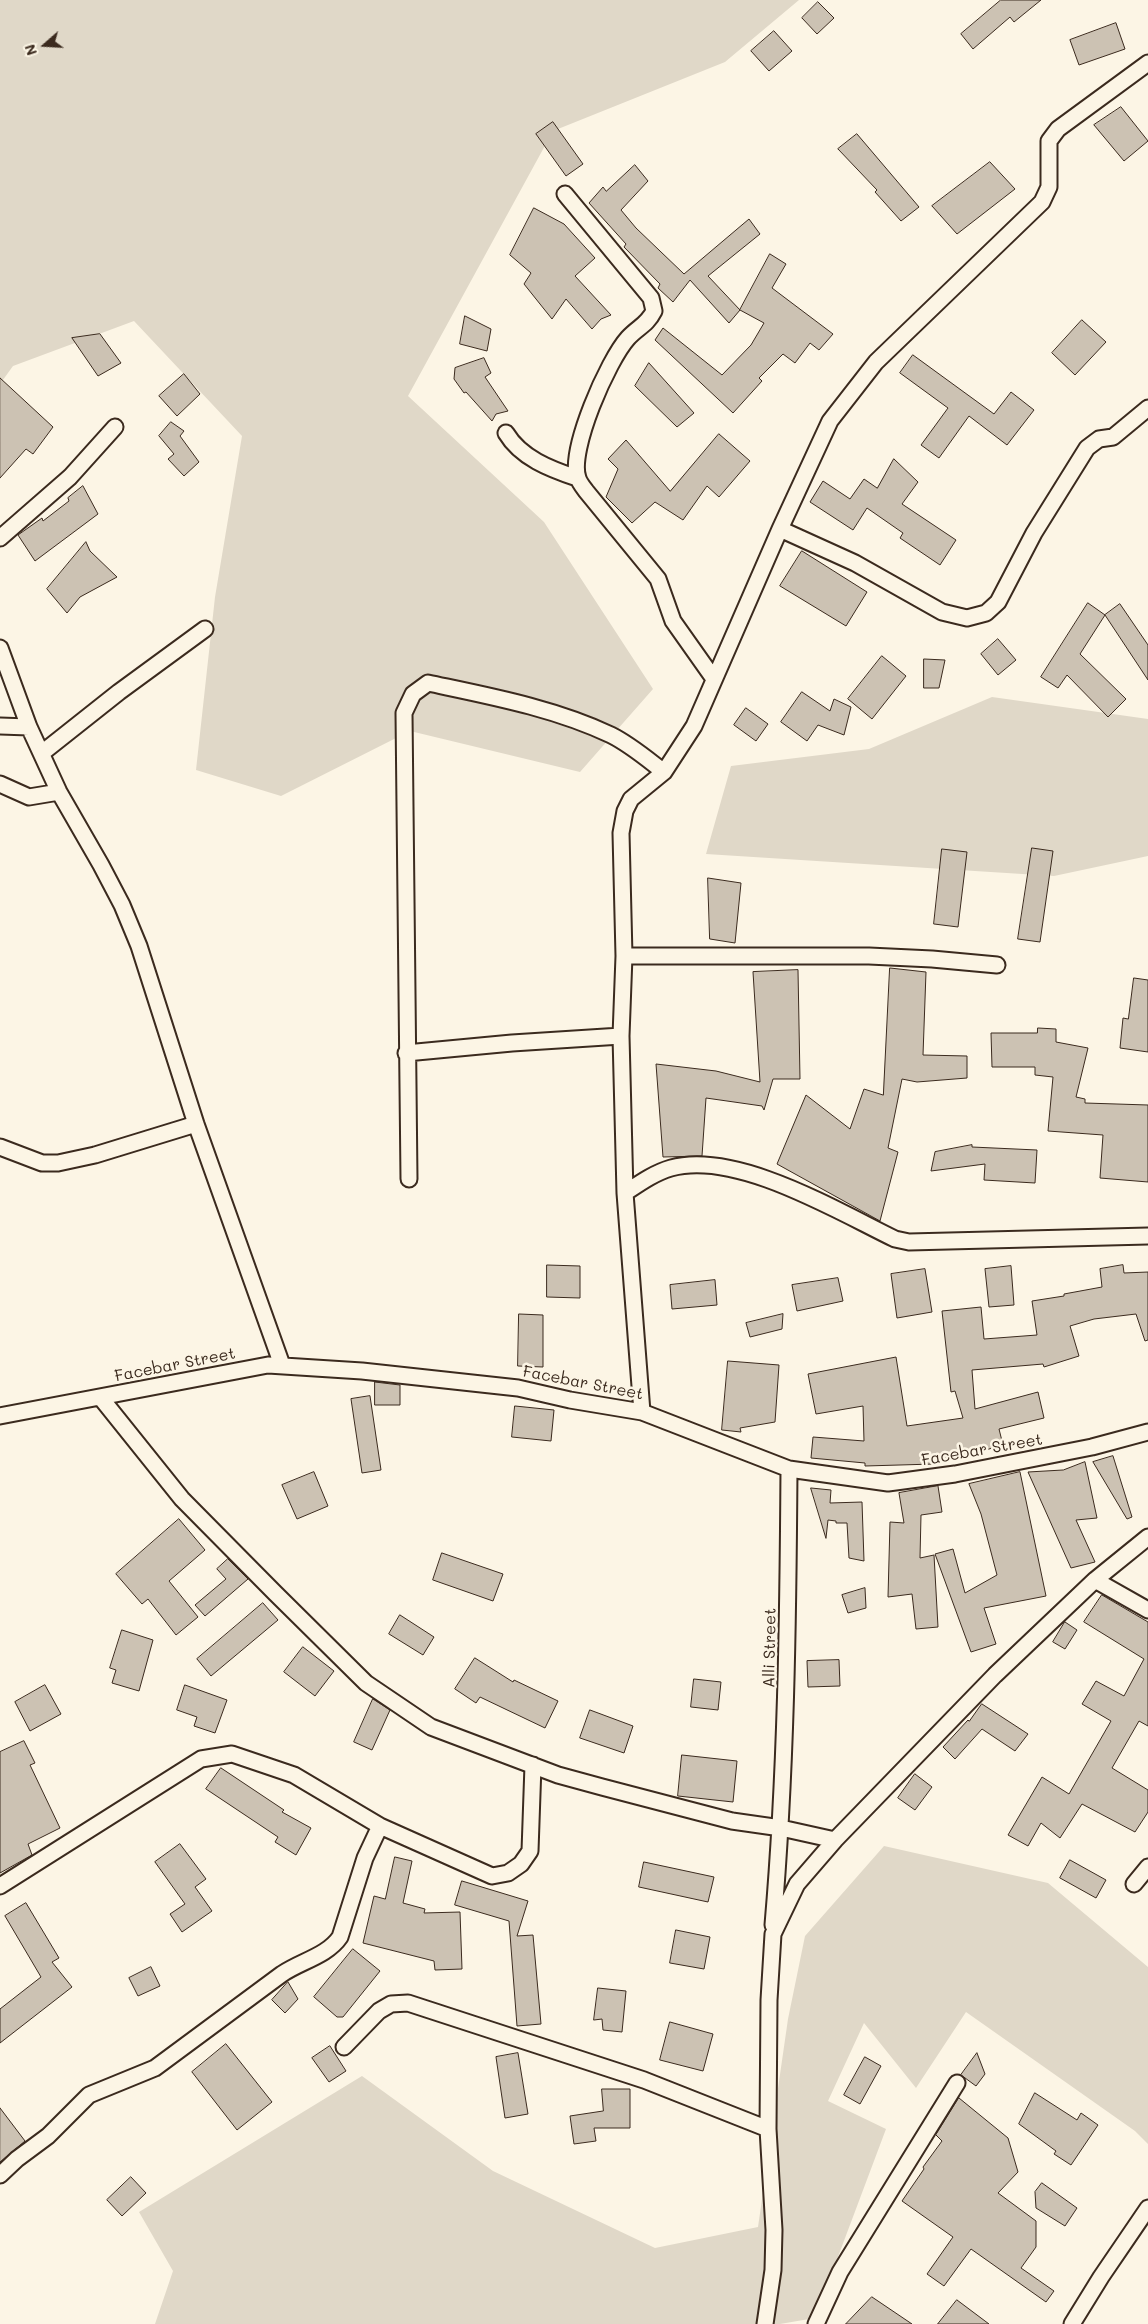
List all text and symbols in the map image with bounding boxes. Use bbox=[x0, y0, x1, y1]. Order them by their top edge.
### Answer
north arrow bbox=[20, 20, 70, 70]
text: N bbox=[20, 42, 41, 58]
street label: Facebar Street bbox=[113, 1344, 237, 1386]
street label: Facebar Street bbox=[521, 1362, 645, 1404]
street label: Facebar Street bbox=[920, 1430, 1044, 1470]
street label: Alli Street bbox=[760, 1608, 780, 1688]

